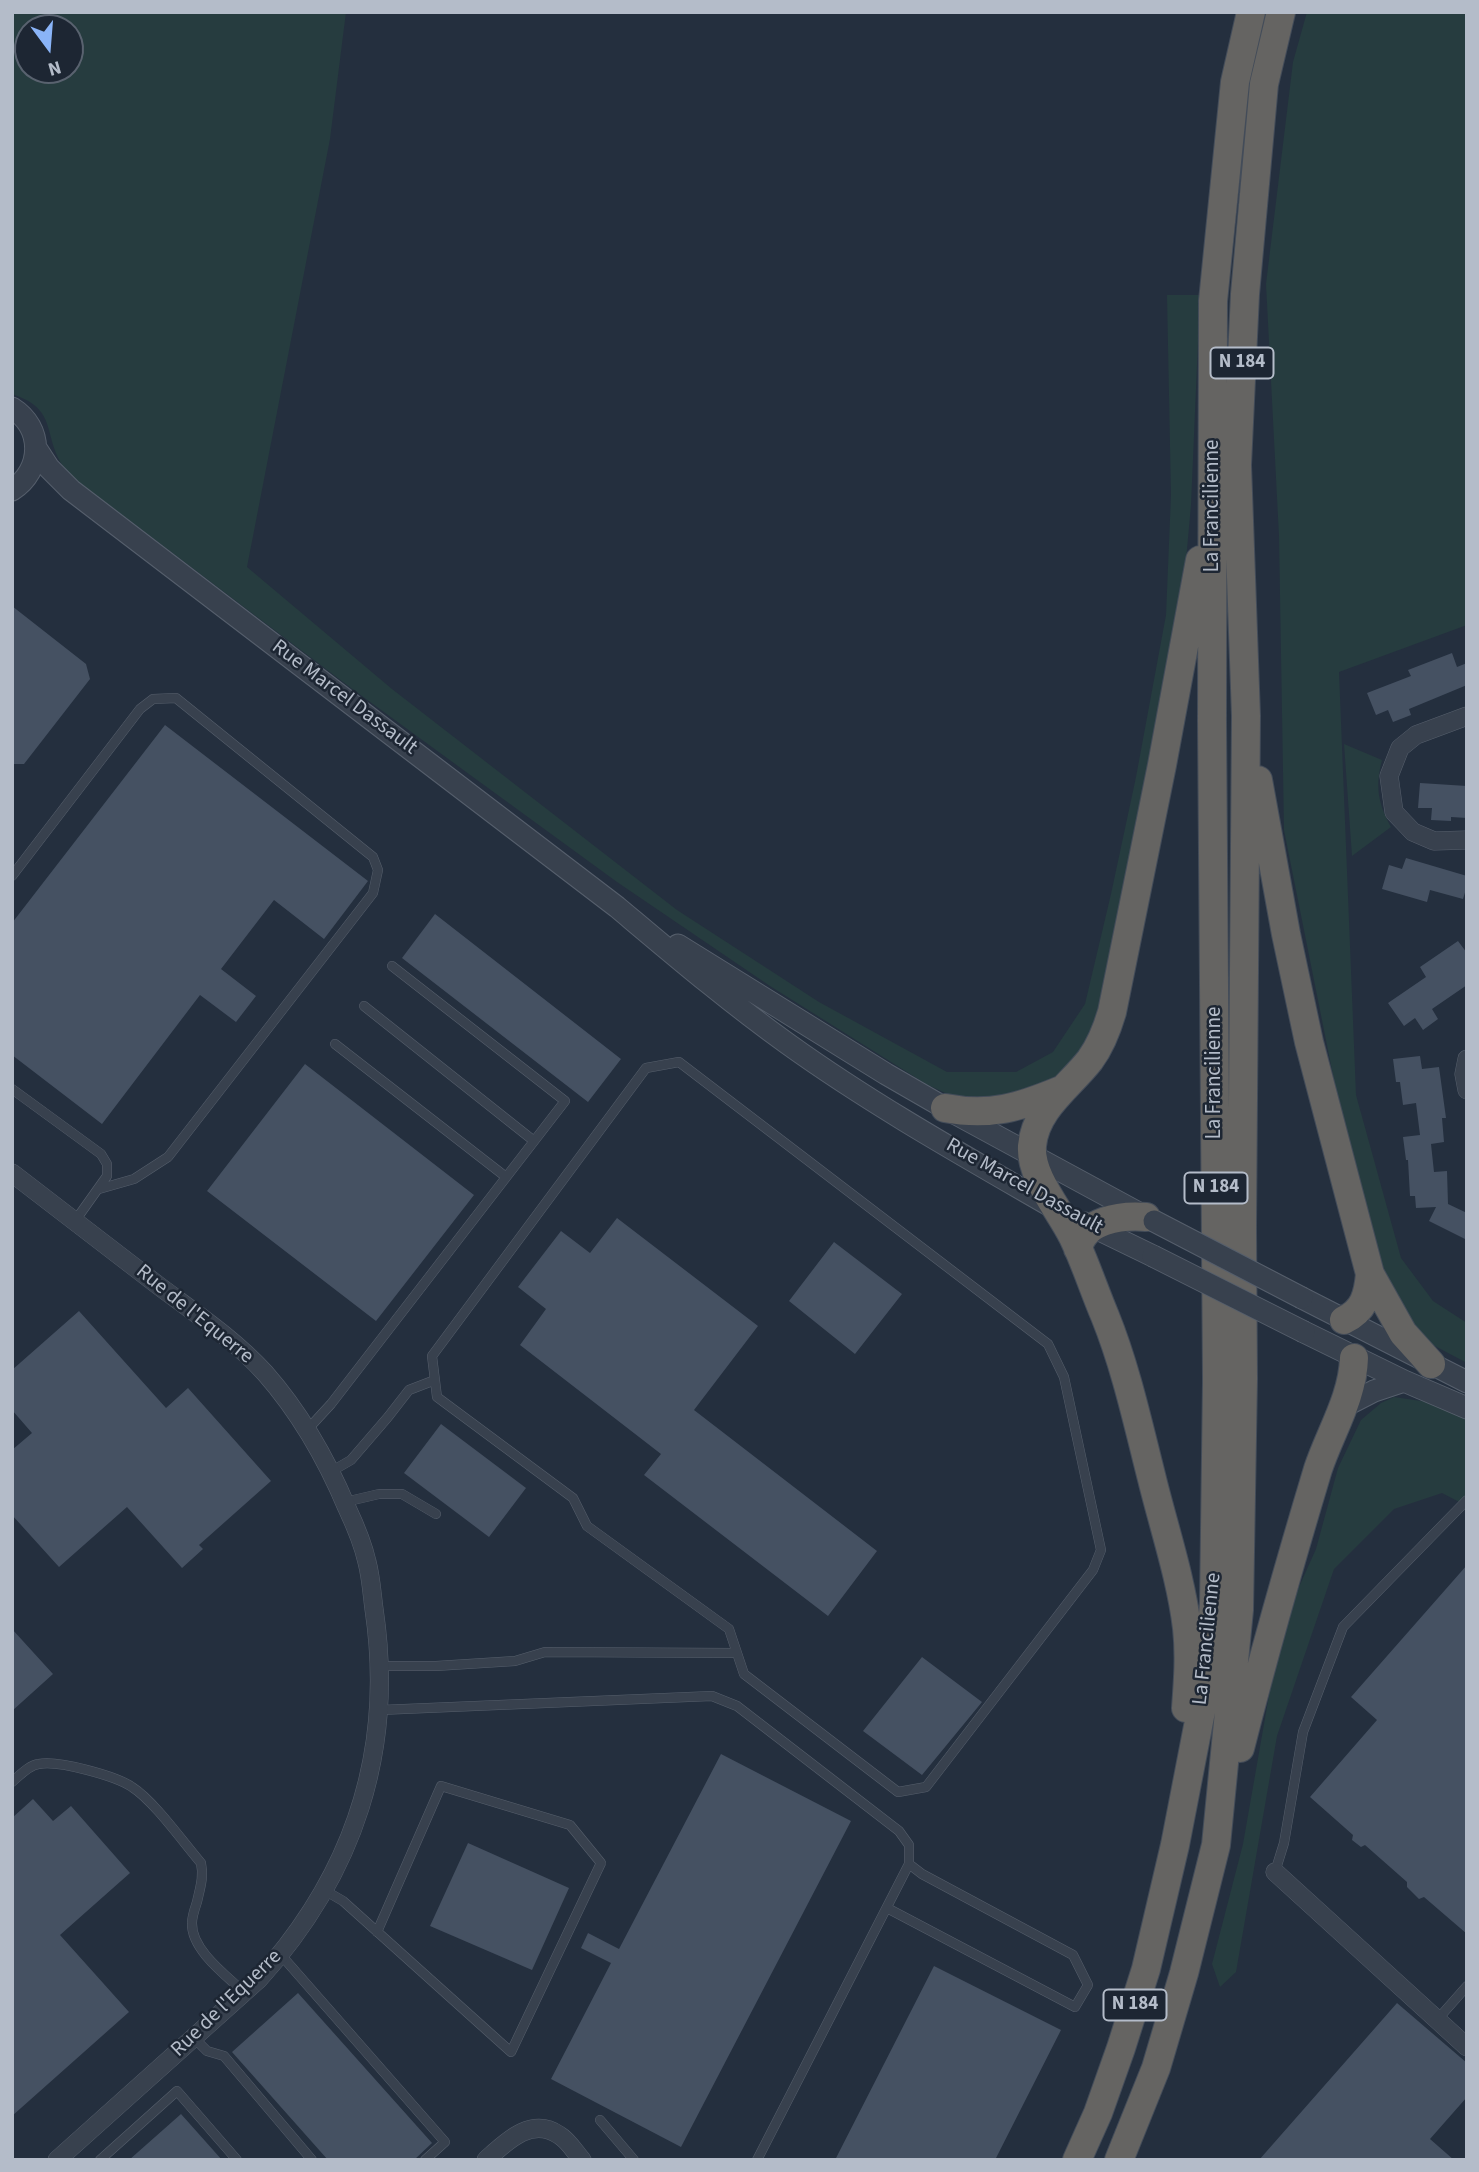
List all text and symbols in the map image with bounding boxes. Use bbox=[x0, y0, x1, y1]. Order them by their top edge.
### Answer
north arrow bbox=[14, 14, 84, 84]
text: N bbox=[45, 53, 64, 82]
road number: N 184 bbox=[1210, 348, 1274, 378]
street label: La Francilienne bbox=[1200, 440, 1226, 572]
street label: Rue Marcel Dassault bbox=[266, 635, 422, 761]
street label: La Francilienne bbox=[1202, 1007, 1228, 1139]
street label: Rue Marcel Dassault bbox=[941, 1133, 1107, 1241]
road number: N 184 bbox=[1184, 1172, 1248, 1204]
street label: Rue de l'Equerre bbox=[130, 1260, 258, 1370]
street label: La Francilienne bbox=[1189, 1572, 1227, 1706]
street label: Rue de l'Equerre bbox=[166, 1945, 288, 2063]
road number: N 184 bbox=[1104, 1990, 1166, 2021]

